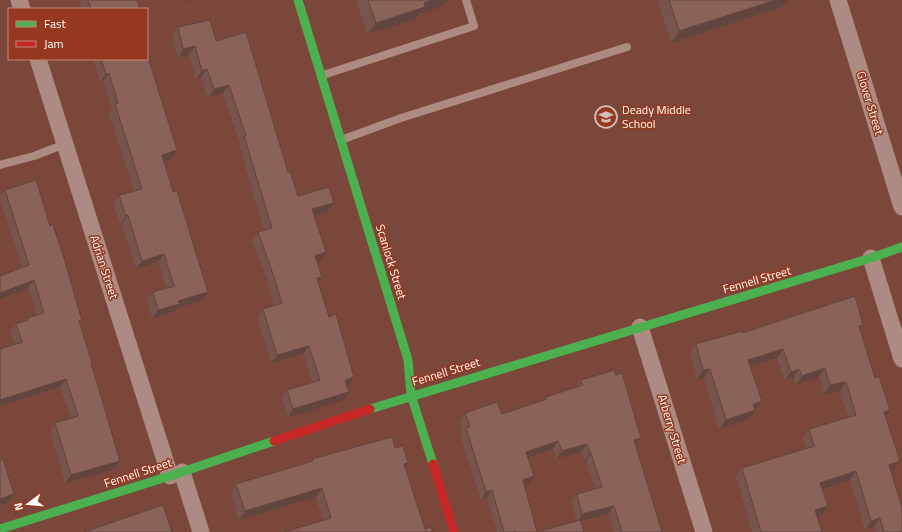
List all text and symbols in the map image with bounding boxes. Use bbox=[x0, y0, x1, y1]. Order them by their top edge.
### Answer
legend bbox=[8, 8, 148, 60]
text: Fast bbox=[44, 14, 67, 33]
text: Jam bbox=[44, 34, 64, 53]
street label: Glover Street bbox=[852, 69, 889, 138]
place label: Deady Middle School bbox=[622, 100, 691, 133]
school or university icon: Deady Middle School bbox=[593, 104, 619, 130]
street label: Scanlock Street bbox=[371, 222, 412, 303]
street label: Adrian Street bbox=[85, 232, 124, 302]
street label: Fennell Street bbox=[720, 260, 794, 298]
street label: Fennell Street bbox=[409, 352, 483, 391]
street label: Arberry Street bbox=[653, 392, 692, 466]
street label: Fennell Street bbox=[102, 452, 175, 492]
north arrow bbox=[8, 484, 48, 524]
text: N bbox=[10, 501, 27, 513]

